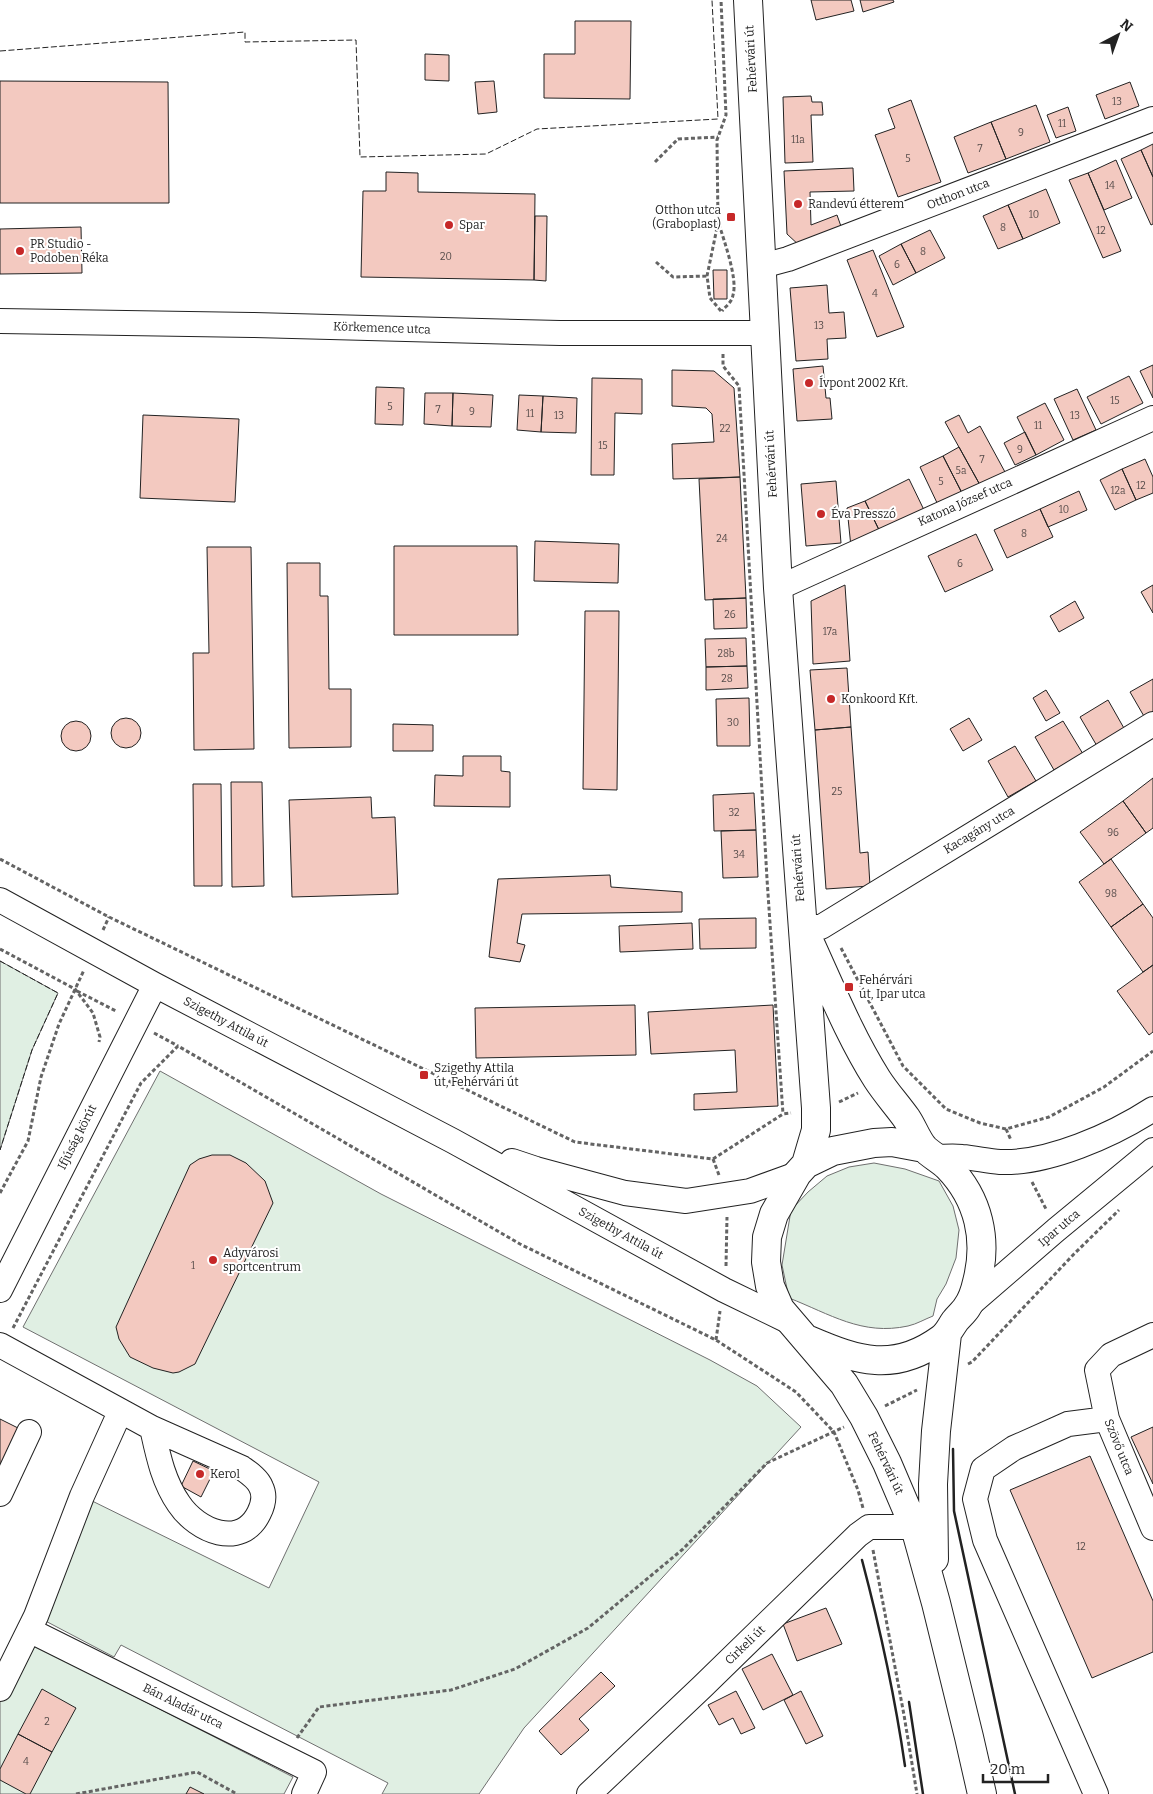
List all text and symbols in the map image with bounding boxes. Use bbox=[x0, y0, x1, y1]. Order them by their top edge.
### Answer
north arrow bbox=[1093, 10, 1143, 60]
text: N bbox=[1117, 16, 1136, 36]
street label: Fehérvári út bbox=[742, 24, 760, 93]
house number: 13 bbox=[1112, 96, 1122, 108]
house number: 11 bbox=[1058, 118, 1066, 130]
house number: 9 bbox=[1018, 127, 1024, 139]
house number: 11a bbox=[791, 134, 805, 146]
house number: 7 bbox=[977, 143, 983, 155]
house number: 5 bbox=[905, 153, 911, 165]
street label: Otthon utca bbox=[925, 175, 992, 212]
house number: 14 bbox=[1105, 180, 1115, 192]
place label: Randevú étterem bbox=[808, 197, 905, 211]
marker: Randevú étterem bbox=[792, 198, 804, 210]
place label: Otthon utca (Graboplast) bbox=[652, 203, 721, 231]
house number: 10 bbox=[1029, 209, 1039, 221]
marker: Otthon utca (Graboplast) bbox=[725, 211, 737, 223]
place label: Spar bbox=[459, 218, 486, 232]
marker: Spar bbox=[443, 219, 455, 231]
house number: 8 bbox=[1000, 222, 1006, 234]
house number: 12 bbox=[1096, 225, 1106, 237]
place label: PR Studio - Podoben Réka bbox=[30, 237, 109, 265]
marker: PR Studio - Podoben Réka bbox=[14, 245, 26, 257]
house number: 8 bbox=[920, 246, 926, 258]
house number: 20 bbox=[440, 251, 452, 263]
house number: 6 bbox=[894, 259, 900, 271]
house number: 4 bbox=[872, 288, 878, 300]
street label: Körkemence utca bbox=[333, 319, 431, 337]
house number: 13 bbox=[814, 320, 824, 332]
place label: Ívpont 2002 Kft. bbox=[819, 375, 908, 390]
marker: Ívpont 2002 Kft. bbox=[803, 377, 815, 389]
house number: 15 bbox=[1110, 395, 1120, 407]
house number: 5 bbox=[387, 401, 393, 413]
house number: 7 bbox=[435, 404, 441, 416]
house number: 9 bbox=[469, 406, 475, 418]
house number: 11 bbox=[526, 408, 534, 420]
house number: 13 bbox=[554, 410, 564, 422]
house number: 13 bbox=[1070, 410, 1080, 422]
house number: 11 bbox=[1034, 420, 1042, 432]
house number: 22 bbox=[720, 423, 730, 435]
street label: Fehérvári út bbox=[762, 429, 780, 498]
house number: 15 bbox=[598, 440, 608, 452]
house number: 9 bbox=[1017, 444, 1023, 456]
house number: 7 bbox=[979, 454, 985, 466]
house number: 5a bbox=[956, 465, 967, 477]
street label: Katona József utca bbox=[916, 475, 1015, 529]
house number: 5 bbox=[938, 476, 944, 488]
house number: 12 bbox=[1136, 480, 1146, 492]
house number: 12a bbox=[1111, 485, 1126, 497]
house number: 10 bbox=[1059, 504, 1069, 516]
place label: Éva Presszó bbox=[831, 506, 896, 521]
marker: Éva Presszó bbox=[815, 508, 827, 520]
house number: 8 bbox=[1021, 528, 1027, 540]
house number: 24 bbox=[716, 533, 728, 545]
house number: 6 bbox=[957, 558, 963, 570]
house number: 26 bbox=[724, 609, 736, 621]
house number: 17a bbox=[823, 626, 838, 638]
house number: 28b bbox=[717, 648, 735, 660]
house number: 28 bbox=[721, 673, 733, 685]
place label: Konkoord Kft. bbox=[841, 692, 918, 706]
marker: Konkoord Kft. bbox=[825, 693, 837, 705]
house number: 30 bbox=[727, 717, 739, 729]
house number: 25 bbox=[832, 786, 842, 798]
street label: Kacagány utca bbox=[941, 803, 1017, 857]
house number: 32 bbox=[728, 807, 740, 819]
house number: 96 bbox=[1107, 827, 1119, 839]
street label: Fehérvári út bbox=[789, 833, 807, 902]
house number: 34 bbox=[733, 849, 745, 861]
house number: 98 bbox=[1105, 888, 1117, 900]
place label: Fehérvári út, Ipar utca bbox=[859, 973, 926, 1001]
marker: Fehérvári út, Ipar utca bbox=[843, 981, 855, 993]
street label: Szigethy Attila út bbox=[181, 994, 271, 1051]
place label: Szigethy Attila út, Fehérvári út bbox=[434, 1061, 519, 1089]
marker: Szigethy Attila út, Fehérvári út bbox=[418, 1069, 430, 1081]
street label: Ifjúság körút bbox=[55, 1102, 100, 1172]
street label: Szigethy Attila út bbox=[576, 1204, 666, 1262]
street label: Ipar utca bbox=[1035, 1206, 1083, 1249]
place label: Adyvárosi sportcentrum bbox=[223, 1246, 301, 1274]
marker: Adyvárosi sportcentrum bbox=[207, 1254, 219, 1266]
house number: 1 bbox=[191, 1260, 195, 1272]
street label: Szövő utca bbox=[1101, 1417, 1137, 1477]
street label: Fehérvári út bbox=[865, 1429, 907, 1497]
place label: Kerol bbox=[210, 1467, 240, 1481]
marker: Kerol bbox=[194, 1468, 206, 1480]
house number: 12 bbox=[1076, 1541, 1086, 1553]
street label: Cirkeli út bbox=[722, 1622, 768, 1667]
street label: Bán Aladár utca bbox=[141, 1681, 226, 1732]
house number: 2 bbox=[44, 1716, 50, 1728]
scale bar bbox=[983, 1752, 1048, 1784]
house number: 4 bbox=[23, 1756, 29, 1768]
text: 20 m bbox=[990, 1760, 1026, 1778]

